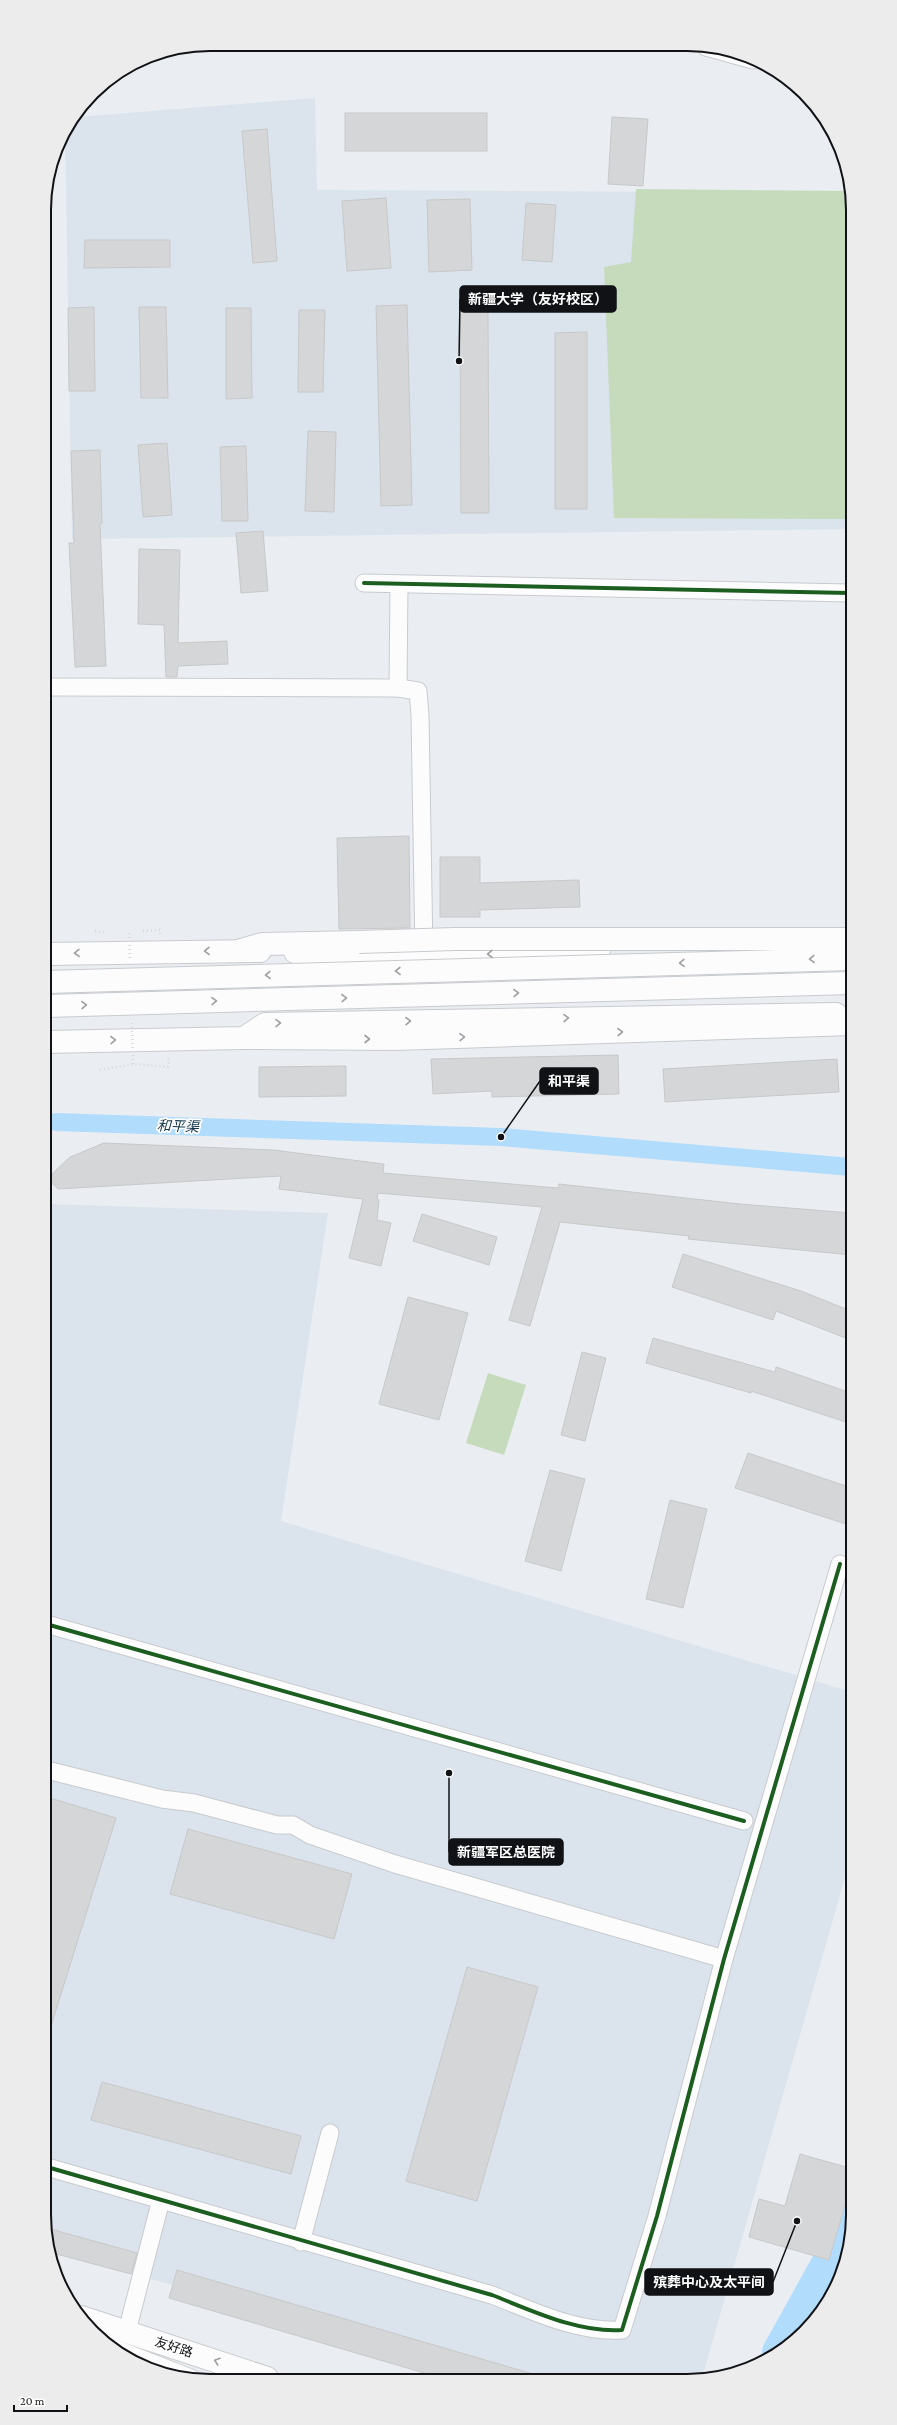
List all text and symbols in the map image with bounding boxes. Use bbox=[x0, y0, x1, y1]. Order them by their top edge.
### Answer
callout: 新疆大学（友好校区） bbox=[460, 286, 616, 312]
text: 新疆大学（友好校区） bbox=[468, 291, 608, 307]
one-way arrow bbox=[204, 947, 210, 955]
one-way arrow bbox=[74, 949, 80, 957]
one-way arrow bbox=[487, 950, 493, 958]
one-way arrow bbox=[809, 955, 815, 964]
one-way arrow bbox=[679, 959, 685, 967]
one-way arrow bbox=[395, 967, 401, 976]
one-way arrow bbox=[265, 971, 271, 979]
one-way arrow bbox=[513, 988, 519, 997]
one-way arrow bbox=[341, 993, 347, 1002]
one-way arrow bbox=[211, 997, 217, 1006]
one-way arrow bbox=[81, 1001, 87, 1009]
one-way arrow bbox=[563, 1014, 569, 1022]
one-way arrow bbox=[405, 1016, 411, 1025]
one-way arrow bbox=[275, 1019, 281, 1028]
one-way arrow bbox=[617, 1027, 623, 1036]
one-way arrow bbox=[459, 1032, 465, 1041]
one-way arrow bbox=[364, 1035, 370, 1043]
one-way arrow bbox=[110, 1036, 116, 1044]
callout: 和平渠 bbox=[540, 1068, 598, 1094]
text: 和平渠 bbox=[548, 1073, 590, 1089]
water label: 和平渠 bbox=[157, 1117, 201, 1135]
callout: 新疆军区总医院 bbox=[449, 1839, 563, 1865]
text: 新疆军区总医院 bbox=[457, 1844, 555, 1860]
callout: 殡葬中心及太平间 bbox=[645, 2269, 773, 2295]
text: 殡葬中心及太平间 bbox=[653, 2274, 765, 2290]
street label: 友好路 bbox=[153, 2334, 195, 2360]
one-way arrow bbox=[214, 2357, 221, 2366]
scale bar bbox=[14, 2387, 67, 2413]
text: 20 m bbox=[20, 2394, 45, 2408]

